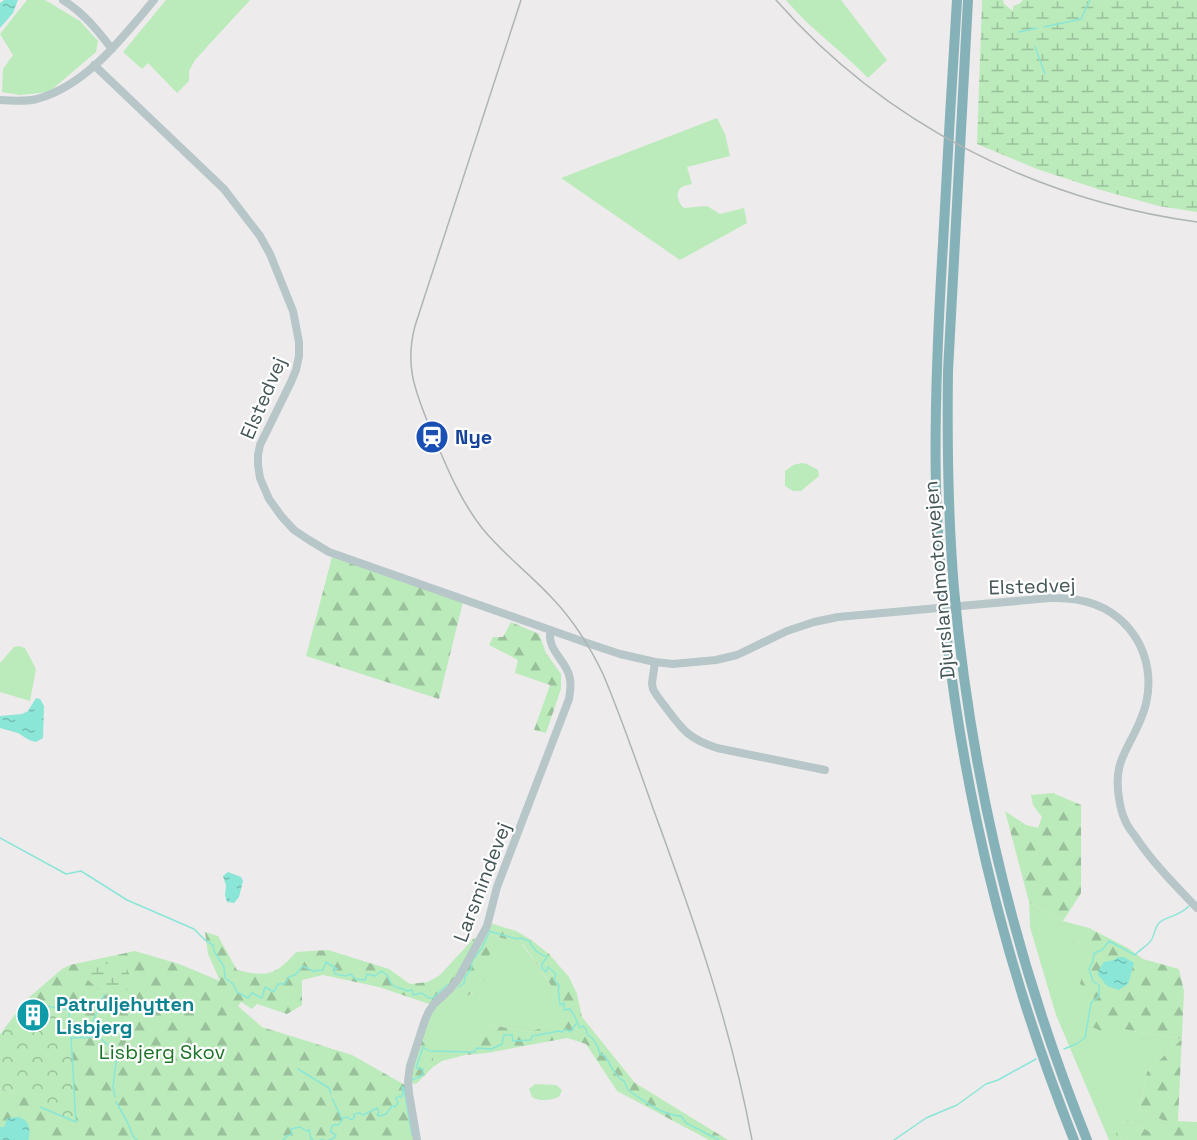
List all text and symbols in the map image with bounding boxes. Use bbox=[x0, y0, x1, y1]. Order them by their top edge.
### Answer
street label: Elstedvej bbox=[234, 353, 292, 443]
station icon: Nye bbox=[414, 419, 450, 455]
place label: Nye bbox=[455, 424, 492, 450]
street label: Djurslandmotorvejen bbox=[917, 480, 961, 680]
street label: Elstedvej bbox=[988, 571, 1076, 601]
street label: Larsmindevej bbox=[447, 818, 517, 946]
place label: Patruljehytten Lisbjerg bbox=[56, 991, 194, 1040]
building icon: Patruljehytten Lisbjerg bbox=[15, 997, 51, 1033]
park label: Lisbjerg Skov bbox=[99, 1039, 225, 1065]

